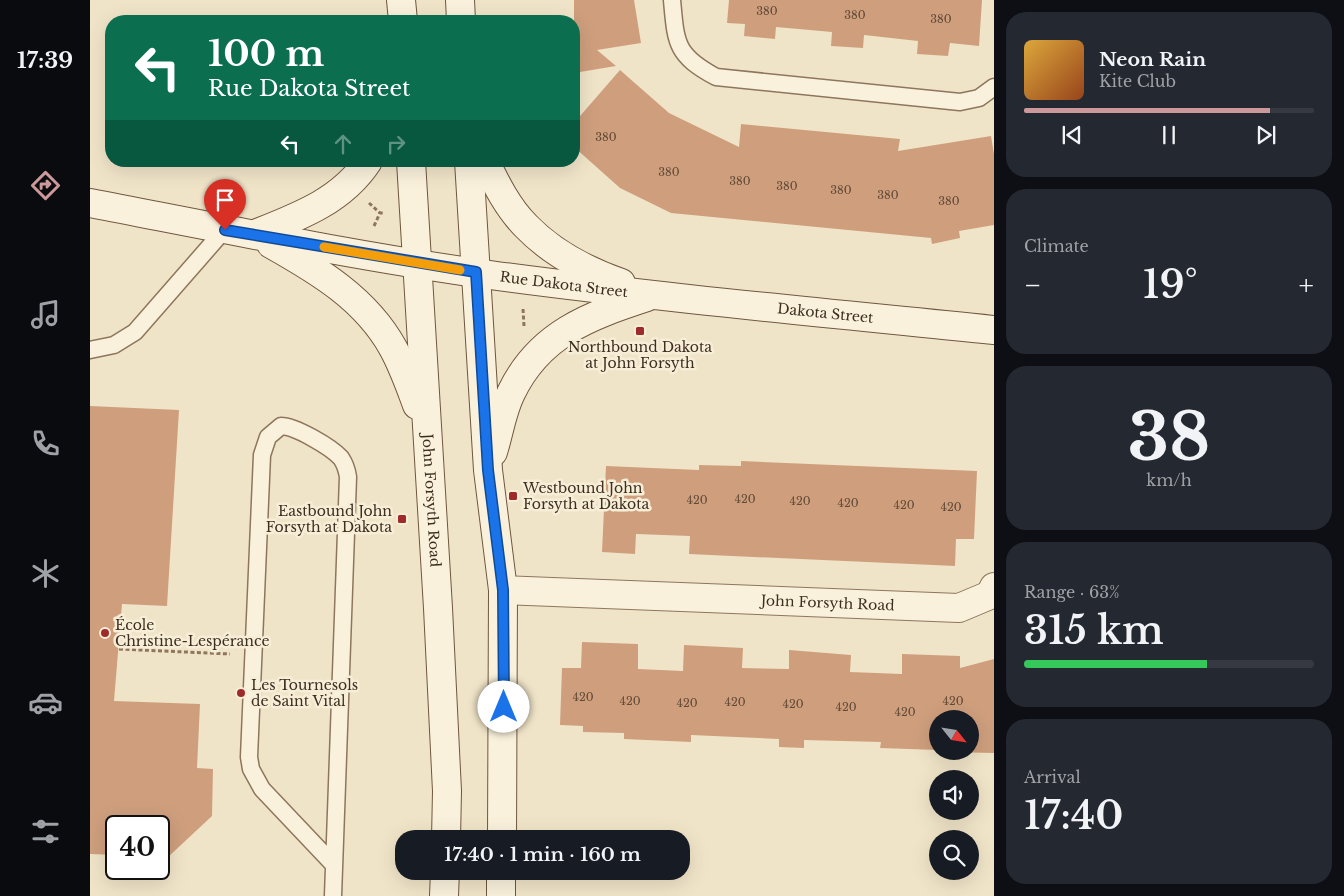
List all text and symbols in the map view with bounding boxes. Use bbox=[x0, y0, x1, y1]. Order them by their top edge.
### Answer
house number: 380 bbox=[756, 4, 778, 18]
house number: 380 bbox=[844, 8, 866, 22]
house number: 380 bbox=[930, 12, 952, 26]
text: 100 m bbox=[208, 32, 324, 75]
icon: left bbox=[125, 35, 190, 100]
text: 17:39 bbox=[17, 47, 73, 74]
text: Neon Rain bbox=[1099, 48, 1206, 71]
text: Kite Club bbox=[1099, 71, 1176, 91]
text: Rue Dakota Street bbox=[208, 75, 410, 102]
icon: previous bbox=[1058, 121, 1086, 149]
icon: pause bbox=[1155, 121, 1183, 149]
icon: next bbox=[1252, 121, 1280, 149]
icon: left bbox=[276, 130, 304, 158]
icon: ahead bbox=[329, 130, 357, 158]
icon: right bbox=[382, 130, 410, 158]
house number: 380 bbox=[595, 130, 617, 144]
house number: 380 bbox=[658, 165, 680, 179]
icon: directions bbox=[28, 168, 63, 203]
house number: 380 bbox=[729, 174, 751, 188]
pin bbox=[204, 179, 246, 230]
house number: 380 bbox=[776, 179, 798, 193]
house number: 380 bbox=[830, 183, 852, 197]
icon: arrive bbox=[211, 186, 239, 214]
house number: 380 bbox=[877, 188, 899, 202]
house number: 380 bbox=[938, 194, 960, 208]
text: Climate bbox=[1024, 236, 1089, 256]
text: 19° bbox=[1143, 261, 1198, 308]
street label: Rue Dakota Street bbox=[499, 267, 630, 301]
text: − bbox=[1024, 268, 1042, 303]
text: + bbox=[1299, 268, 1314, 303]
icon: music bbox=[28, 297, 63, 332]
street label: Dakota Street bbox=[776, 299, 875, 327]
marker: Northbound Dakota at John Forsyth bbox=[634, 325, 646, 337]
place label: Northbound Dakota at John Forsyth bbox=[568, 338, 712, 372]
text: 38 bbox=[1128, 397, 1210, 478]
icon: phone bbox=[28, 426, 63, 461]
street label: John Forsyth Road bbox=[418, 431, 445, 568]
text: km/h bbox=[1146, 470, 1192, 490]
place label: Westbound John Forsyth at Dakota bbox=[522, 479, 649, 513]
marker: Westbound John Forsyth at Dakota bbox=[507, 490, 519, 502]
house number: 420 bbox=[734, 492, 756, 506]
house number: 420 bbox=[686, 493, 708, 507]
house number: 420 bbox=[789, 494, 811, 508]
house number: 420 bbox=[837, 496, 859, 510]
house number: 420 bbox=[893, 498, 915, 512]
house number: 420 bbox=[940, 500, 962, 514]
place label: Eastbound John Forsyth at Dakota bbox=[266, 502, 392, 536]
marker: Eastbound John Forsyth at Dakota bbox=[396, 513, 408, 525]
icon: climate bbox=[28, 556, 63, 591]
text: Range · 63% bbox=[1024, 582, 1120, 602]
street label: John Forsyth Road bbox=[759, 591, 895, 614]
text: 315 km bbox=[1024, 607, 1164, 654]
place label: École Christine-Lespérance bbox=[115, 616, 269, 650]
marker: École Christine-Lespérance bbox=[99, 627, 111, 639]
place label: Les Tournesols de Saint Vital bbox=[251, 676, 358, 710]
position arrow bbox=[477, 680, 529, 732]
icon: car bbox=[28, 685, 63, 720]
marker: Les Tournesols de Saint Vital bbox=[235, 687, 247, 699]
house number: 420 bbox=[572, 690, 594, 704]
house number: 420 bbox=[619, 694, 641, 708]
house number: 420 bbox=[942, 694, 964, 708]
house number: 420 bbox=[724, 695, 746, 709]
house number: 420 bbox=[676, 696, 698, 710]
house number: 420 bbox=[782, 697, 804, 711]
house number: 420 bbox=[835, 700, 857, 714]
house number: 420 bbox=[894, 705, 916, 719]
north arrow bbox=[929, 710, 979, 760]
map controls bbox=[929, 710, 979, 880]
text: Arrival bbox=[1024, 767, 1081, 787]
button: sound bbox=[929, 770, 979, 820]
text: 17:40 bbox=[1024, 792, 1123, 839]
icon: filters bbox=[28, 814, 63, 849]
speed limit sign: 40 bbox=[105, 815, 170, 880]
button: search bbox=[929, 830, 979, 880]
text: 17:40 · 1 min · 160 m bbox=[444, 843, 641, 866]

